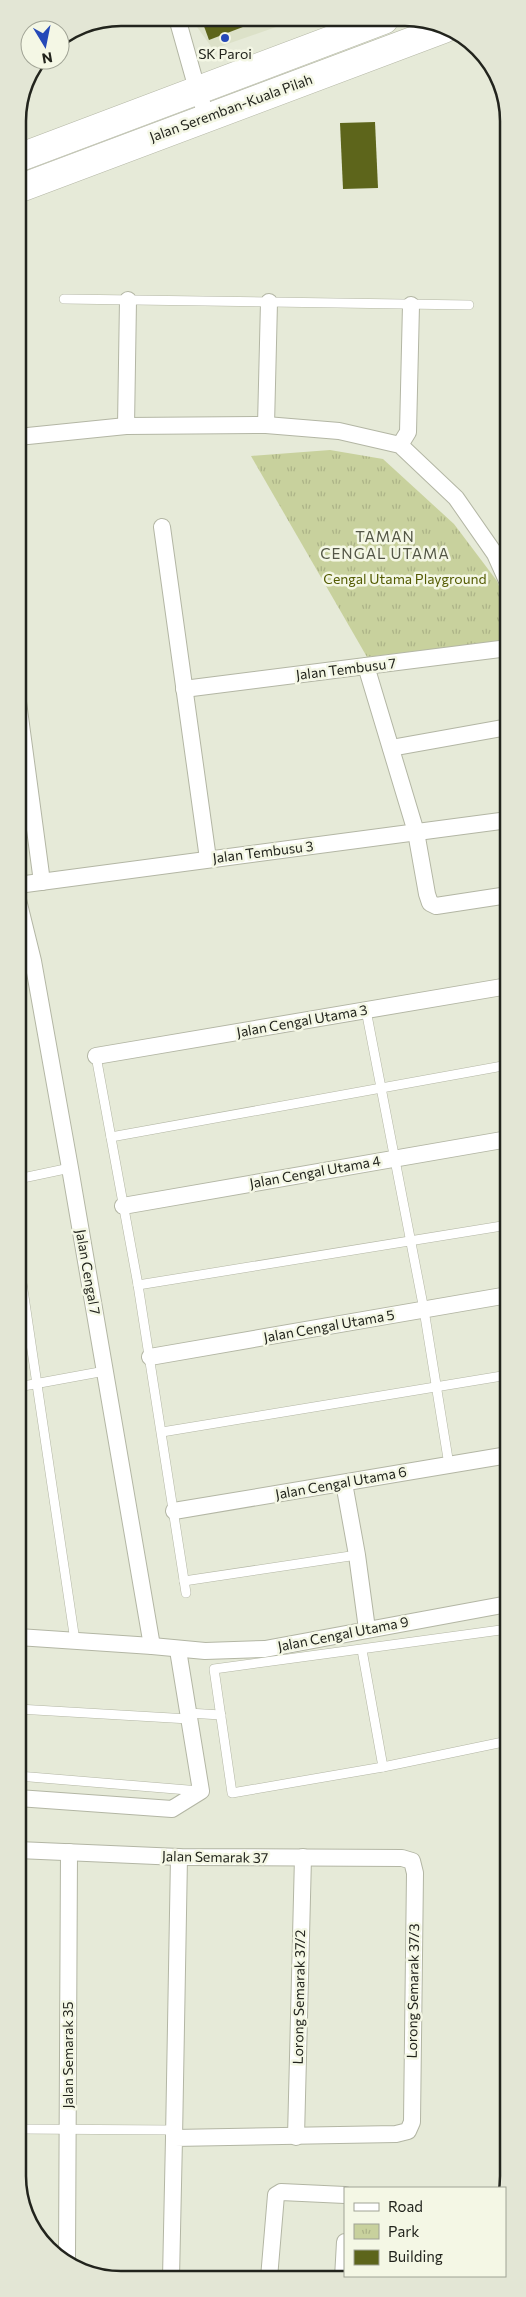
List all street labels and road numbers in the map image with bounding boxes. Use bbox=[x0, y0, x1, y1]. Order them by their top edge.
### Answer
street label: Jalan Seremban-Kuala Pilah bbox=[147, 70, 315, 145]
street label: Jalan Tembusu 7 bbox=[295, 654, 397, 683]
street label: Jalan Tembusu 3 bbox=[212, 837, 314, 866]
street label: Jalan Cengal Utama 3 bbox=[235, 1001, 369, 1040]
street label: Jalan Cengal Utama 4 bbox=[248, 1151, 382, 1191]
street label: Jalan Cengal 7 bbox=[73, 1228, 104, 1316]
street label: Jalan Cengal Utama 5 bbox=[262, 1306, 396, 1345]
street label: Jalan Cengal Utama 6 bbox=[274, 1463, 408, 1502]
street label: Jalan Cengal Utama 9 bbox=[276, 1612, 410, 1655]
street label: Jalan Semarak 37 bbox=[162, 1847, 268, 1866]
street label: Lorong Semarak 37/3 bbox=[403, 1923, 422, 2059]
street label: Lorong Semarak 37/2 bbox=[289, 1929, 308, 2065]
street label: Jalan Semarak 35 bbox=[59, 2001, 76, 2109]

